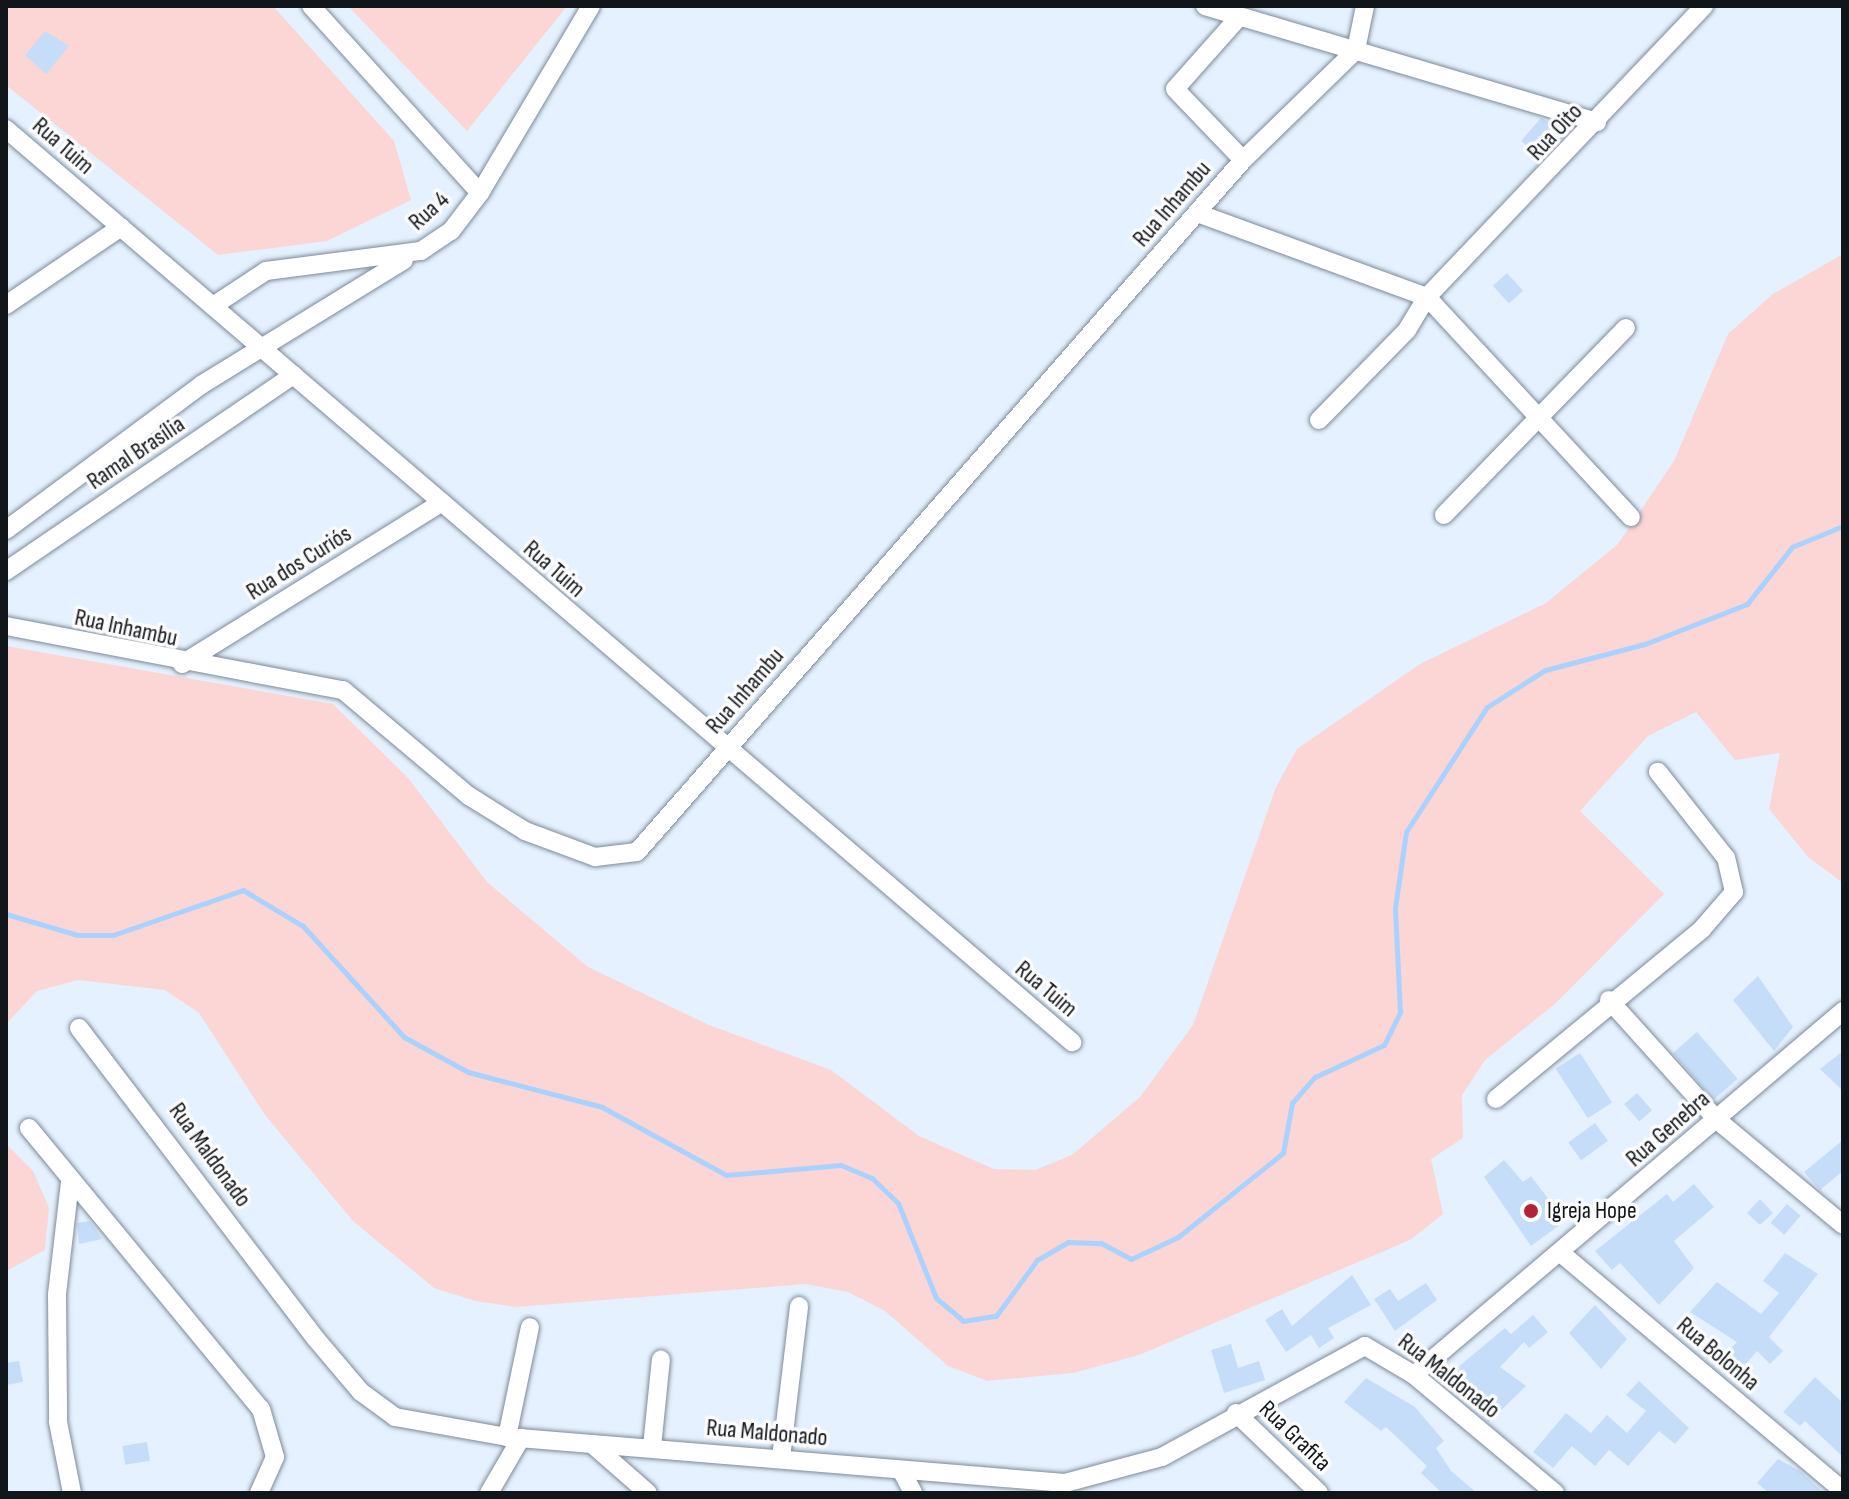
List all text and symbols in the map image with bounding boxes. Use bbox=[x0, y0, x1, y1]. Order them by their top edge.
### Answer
street label: Rua Oito bbox=[1521, 97, 1589, 167]
street label: Rua Tuim bbox=[26, 111, 100, 181]
street label: Rua Inhambu bbox=[1127, 155, 1217, 253]
street label: Rua 4 bbox=[403, 186, 455, 236]
street label: Ramal Brasília bbox=[82, 410, 190, 496]
street label: Rua dos Curiós bbox=[241, 520, 357, 606]
street label: Rua Tuim bbox=[517, 534, 591, 604]
street label: Rua Inhambu bbox=[72, 603, 180, 653]
street label: Rua Inhambu bbox=[700, 642, 790, 740]
street label: Rua Tuim bbox=[1009, 955, 1083, 1023]
street label: Rua Genebra bbox=[1620, 1085, 1716, 1173]
street label: Rua Maldonado bbox=[163, 1097, 257, 1213]
place label: Igreja Hope bbox=[1547, 1197, 1637, 1225]
marker: Igreja Hope bbox=[1522, 1202, 1540, 1220]
street label: Rua Bolonha bbox=[1671, 1311, 1765, 1397]
street label: Rua Maldonado bbox=[1392, 1327, 1506, 1425]
street label: Rua Grafita bbox=[1253, 1395, 1337, 1477]
street label: Rua Maldonado bbox=[705, 1413, 829, 1453]

